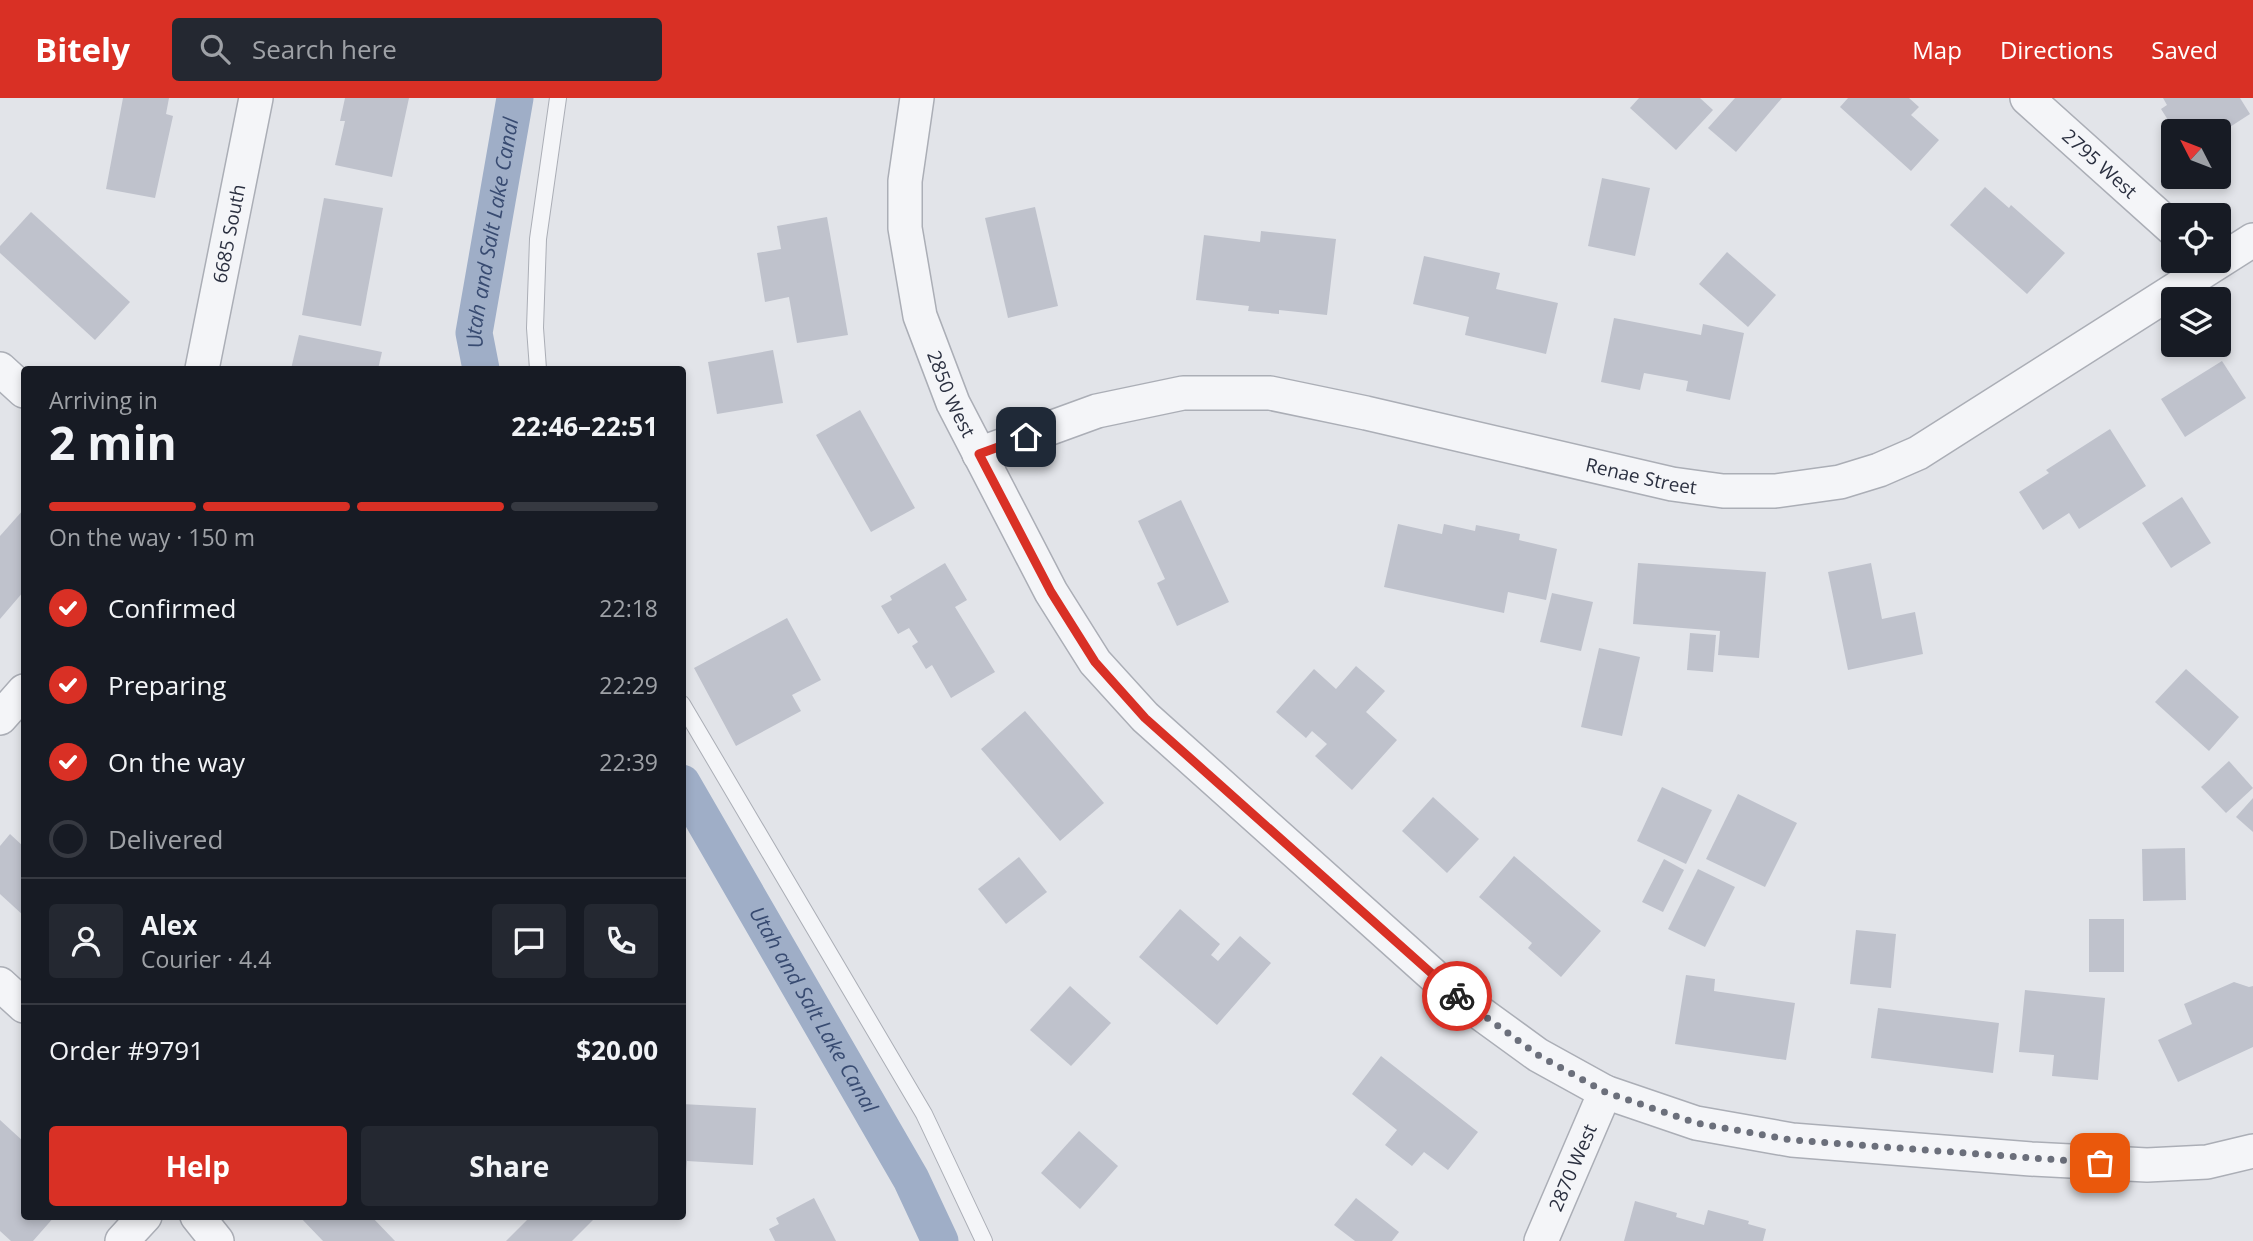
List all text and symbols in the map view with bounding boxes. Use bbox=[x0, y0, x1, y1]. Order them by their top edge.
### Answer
search box bbox=[172, 18, 662, 81]
text: Bitely bbox=[35, 27, 130, 72]
icon: search bbox=[196, 30, 234, 68]
text: Search here bbox=[252, 31, 397, 67]
text: Map bbox=[1912, 33, 1962, 66]
text: Directions bbox=[2000, 33, 2113, 66]
text: Saved bbox=[2151, 33, 2218, 66]
water label: Utah and Salt Lake Canal bbox=[459, 115, 524, 351]
north arrow bbox=[2161, 119, 2231, 189]
map controls bbox=[2161, 119, 2231, 357]
street label: 2795 West bbox=[2057, 123, 2143, 204]
street label: 6685 South bbox=[206, 182, 252, 285]
button: locate bbox=[2161, 203, 2231, 273]
button: layers bbox=[2161, 287, 2231, 357]
street label: 2850 West bbox=[921, 347, 982, 442]
text: Arriving in bbox=[49, 384, 158, 416]
pin bbox=[996, 407, 1056, 467]
text: 22:46–22:51 bbox=[511, 408, 658, 444]
text: 2 min bbox=[49, 411, 177, 473]
icon: home bbox=[1007, 418, 1045, 456]
street label: Renae Street bbox=[1583, 451, 1699, 500]
text: On the way · 150 m bbox=[49, 521, 255, 553]
icon: check bbox=[49, 589, 87, 627]
text: Confirmed bbox=[108, 590, 236, 626]
text: 22:18 bbox=[599, 592, 658, 624]
icon: check bbox=[49, 666, 87, 704]
text: Preparing bbox=[108, 667, 226, 703]
text: 22:29 bbox=[599, 669, 658, 701]
icon: check bbox=[49, 743, 87, 781]
text: On the way bbox=[108, 744, 245, 780]
text: 22:39 bbox=[599, 746, 658, 778]
text: Delivered bbox=[108, 821, 223, 857]
water label: Utah and Salt Lake Canal bbox=[743, 901, 885, 1118]
button: person bbox=[49, 904, 123, 978]
button: chat bbox=[492, 904, 566, 978]
button: phone bbox=[584, 904, 658, 978]
text: Alex bbox=[141, 907, 197, 943]
text: Courier · 4.4 bbox=[141, 943, 271, 975]
courier bbox=[1422, 961, 1492, 1031]
icon: bike bbox=[1438, 977, 1476, 1015]
text: Order #9791 bbox=[49, 1032, 204, 1068]
text: $20.00 bbox=[576, 1032, 658, 1068]
street label: 2870 West bbox=[1542, 1120, 1603, 1215]
button: Help bbox=[49, 1126, 347, 1206]
button: Share bbox=[361, 1126, 658, 1206]
pin bbox=[2070, 1133, 2130, 1193]
icon: bag bbox=[2081, 1144, 2119, 1182]

